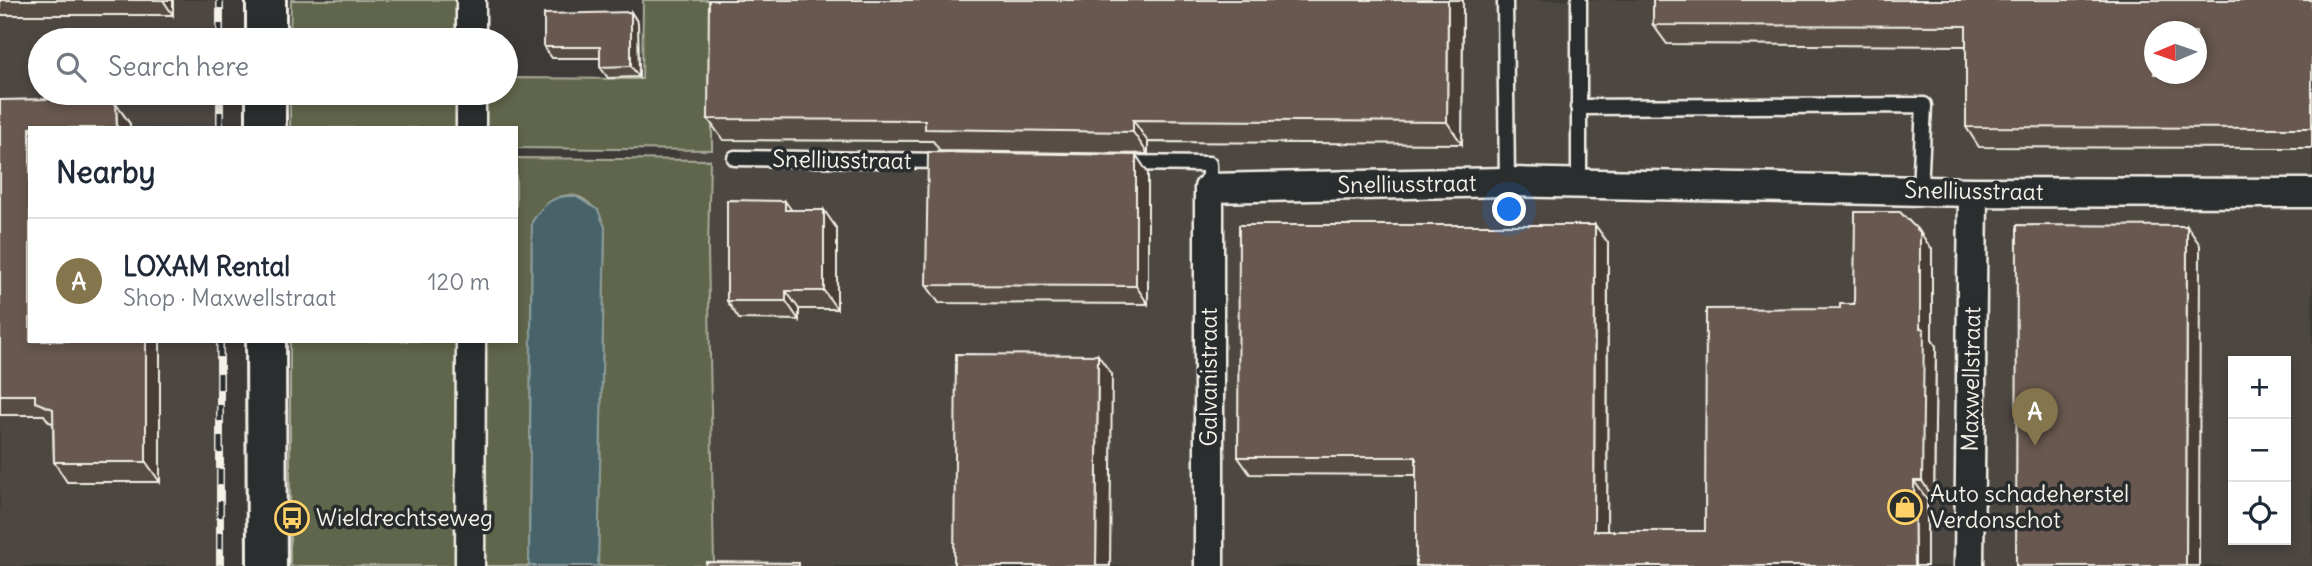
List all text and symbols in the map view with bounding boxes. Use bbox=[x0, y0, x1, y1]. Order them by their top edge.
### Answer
north arrow bbox=[2144, 21, 2207, 84]
search box bbox=[28, 28, 518, 105]
icon: search bbox=[52, 48, 90, 86]
text: Search here bbox=[108, 50, 249, 83]
street label: Snelliusstraat bbox=[772, 144, 912, 175]
text: Nearby bbox=[56, 153, 156, 191]
street label: Snelliusstraat bbox=[1337, 168, 1477, 199]
street label: Snelliusstraat bbox=[1904, 175, 2044, 206]
your location bbox=[1492, 192, 1526, 226]
text: LOXAM Rental bbox=[123, 250, 290, 283]
text: A bbox=[72, 267, 86, 296]
text: 120 m bbox=[427, 267, 490, 296]
text: Shop · Maxwellstraat bbox=[123, 283, 336, 312]
street label: Maxwellstraat bbox=[1955, 306, 1986, 452]
street label: Galvanistraat bbox=[1194, 307, 1223, 446]
map controls bbox=[2228, 356, 2291, 545]
button: + bbox=[2228, 356, 2291, 419]
pin: A bbox=[2012, 388, 2058, 446]
button: − bbox=[2228, 419, 2291, 482]
place label: Auto schadeherstel Verdonschot bbox=[1930, 479, 2129, 534]
button: locate bbox=[2228, 482, 2291, 545]
shop icon: Auto schadeherstel Verdonschot bbox=[1886, 488, 1924, 526]
bus stop icon: Wieldrechtseweg bbox=[273, 499, 311, 537]
place label: Wieldrechtseweg bbox=[316, 503, 493, 532]

